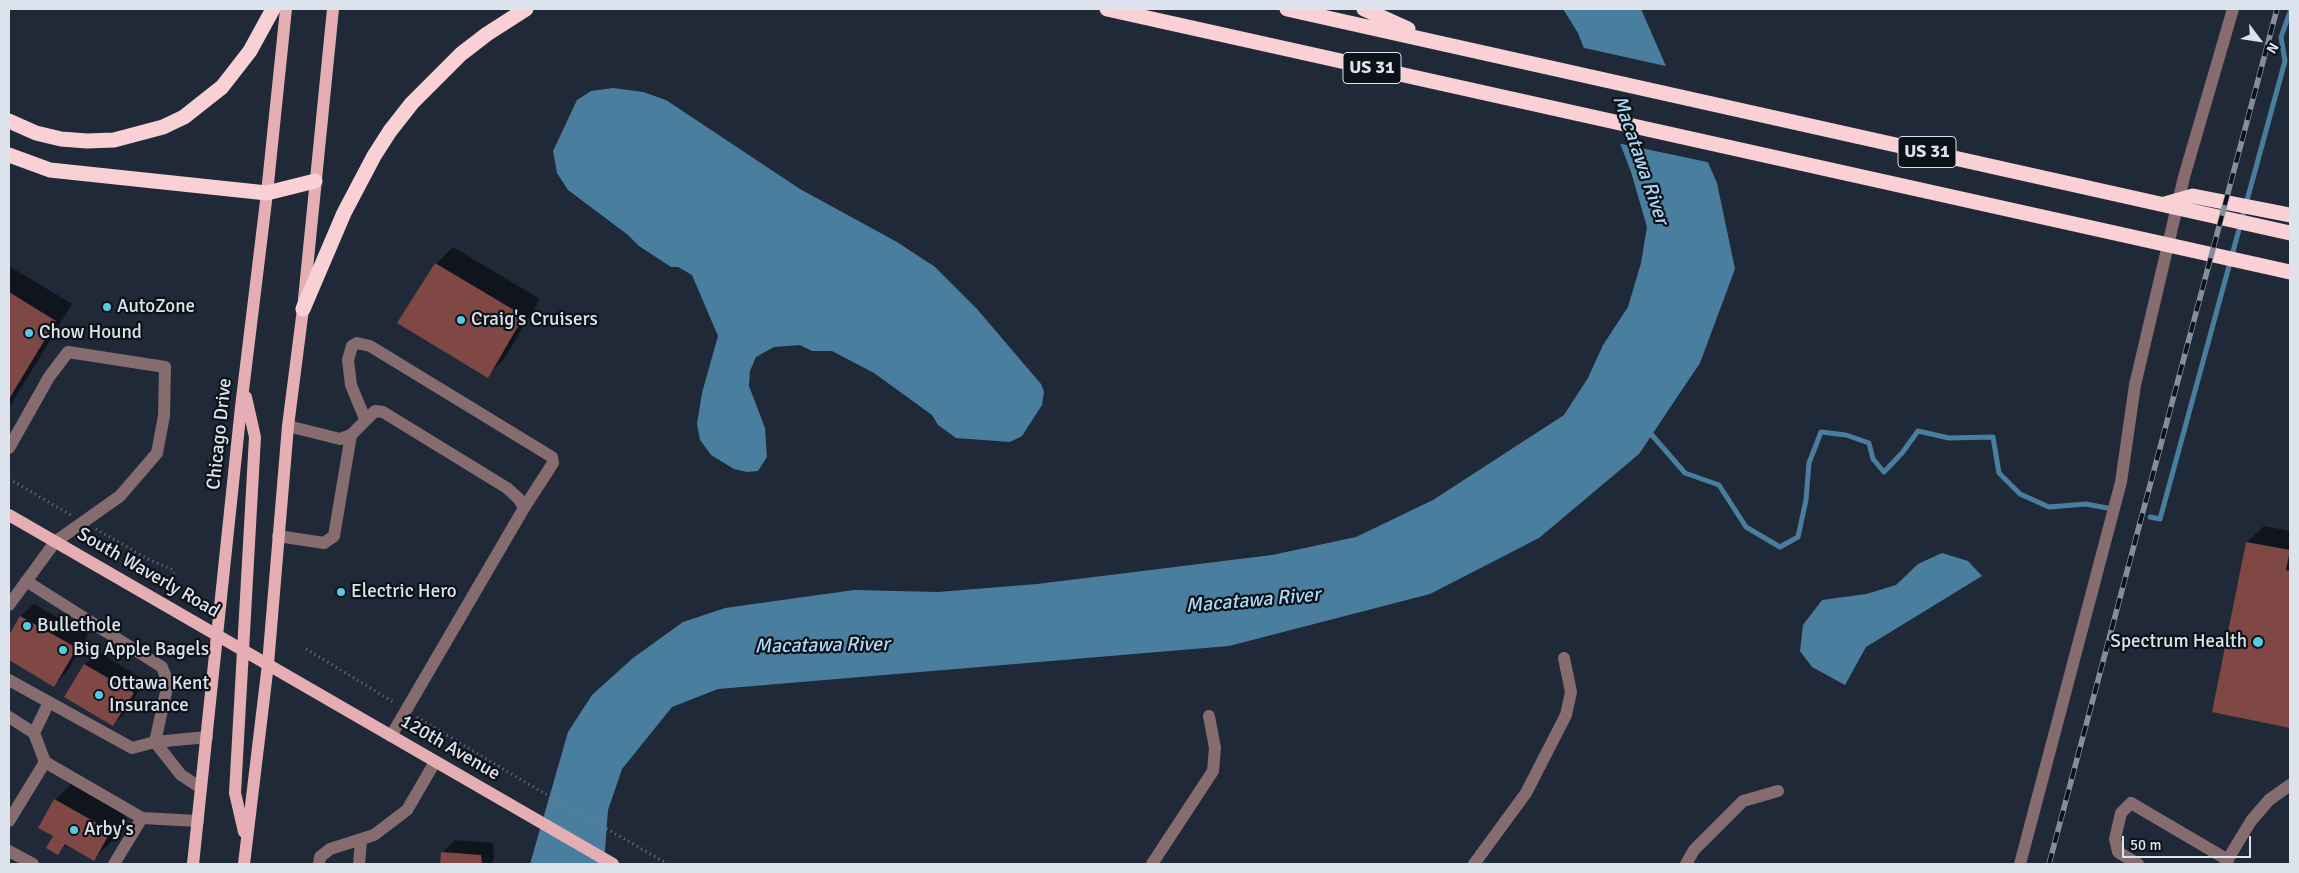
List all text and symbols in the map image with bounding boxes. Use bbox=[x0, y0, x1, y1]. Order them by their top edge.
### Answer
north arrow bbox=[2234, 15, 2284, 65]
text: N bbox=[2262, 39, 2282, 57]
road number: US 31 bbox=[1343, 52, 1401, 84]
water label: Macatawa River bbox=[1607, 92, 1673, 228]
road number: US 31 bbox=[1898, 136, 1956, 168]
place label: AutoZone bbox=[117, 296, 195, 318]
marker: AutoZone bbox=[101, 301, 113, 313]
place label: Craig's Cruisers bbox=[471, 309, 598, 331]
marker: Craig's Cruisers bbox=[455, 314, 467, 326]
place label: Chow Hound bbox=[39, 322, 142, 344]
marker: Chow Hound bbox=[23, 327, 35, 339]
street label: Chicago Drive bbox=[203, 377, 237, 491]
street label: South Waverly Road bbox=[73, 523, 223, 623]
place label: Electric Hero bbox=[351, 581, 457, 603]
water label: Macatawa River bbox=[1185, 583, 1321, 619]
marker: Electric Hero bbox=[335, 586, 347, 598]
place label: Bullethole bbox=[37, 615, 121, 637]
marker: Bullethole bbox=[21, 620, 33, 632]
place label: Spectrum Health bbox=[2110, 631, 2247, 653]
water label: Macatawa River bbox=[754, 633, 890, 659]
marker: Spectrum Health bbox=[2251, 635, 2265, 649]
place label: Big Apple Bagels bbox=[73, 639, 209, 661]
marker: Big Apple Bagels bbox=[57, 644, 69, 656]
place label: Ottawa Kent Insurance bbox=[109, 673, 209, 717]
marker: Ottawa Kent Insurance bbox=[93, 689, 105, 701]
street label: 120th Avenue bbox=[396, 710, 504, 786]
place label: Arby's bbox=[84, 819, 134, 841]
marker: Arby's bbox=[68, 824, 80, 836]
scale bar bbox=[2124, 826, 2253, 858]
text: 50 m bbox=[2130, 836, 2161, 854]

